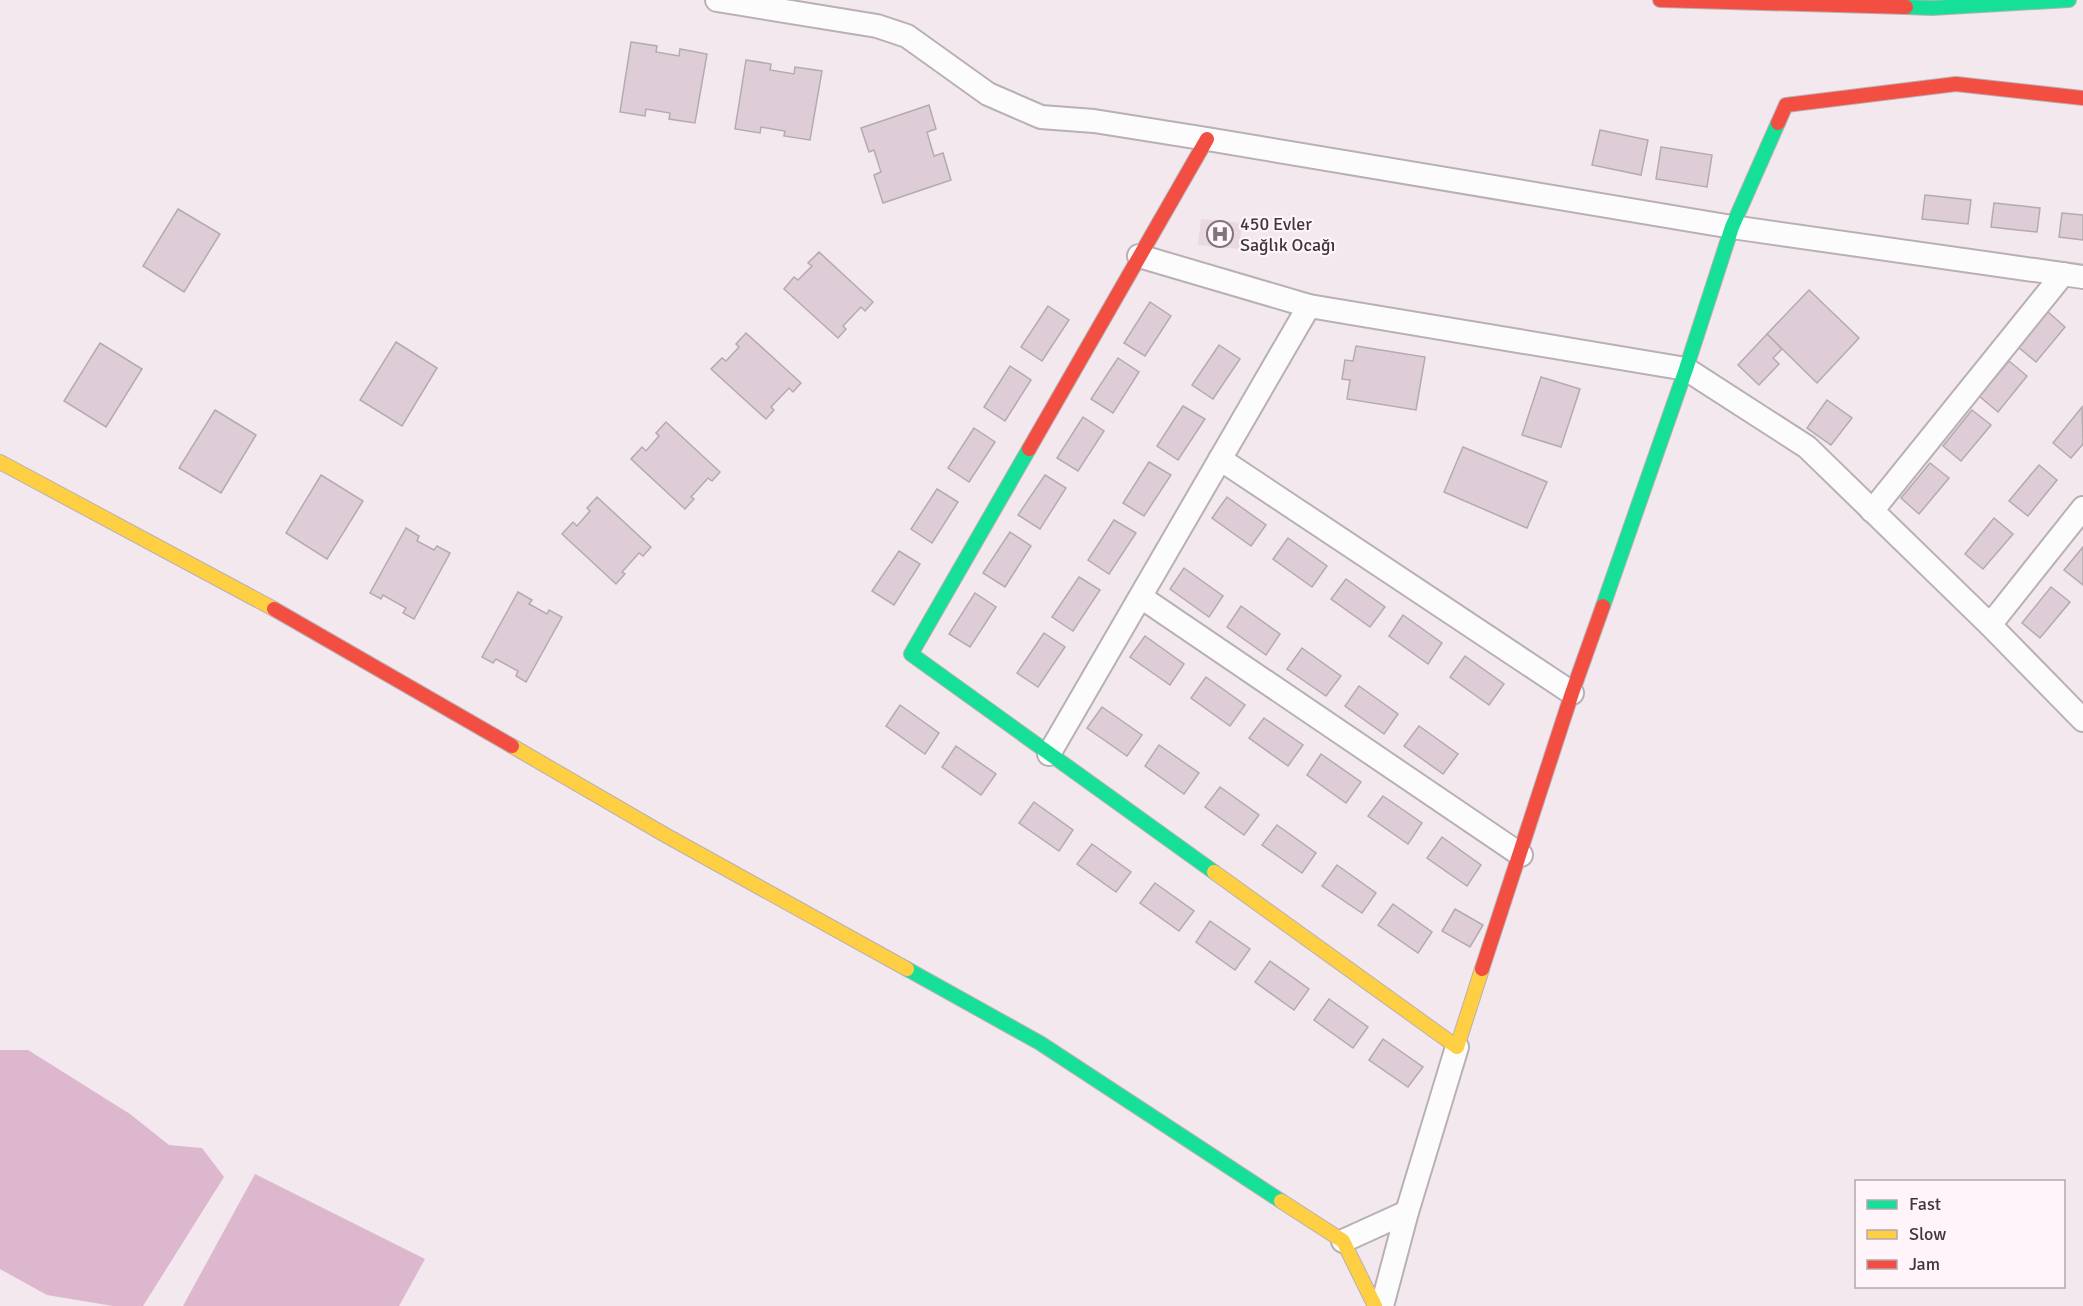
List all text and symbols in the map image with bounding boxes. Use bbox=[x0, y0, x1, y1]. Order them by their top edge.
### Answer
place label: 450 Evler Sağlık Ocağı bbox=[1240, 213, 1335, 256]
hospital icon: 450 Evler Sağlık Ocağı bbox=[1205, 219, 1235, 249]
legend bbox=[1855, 1180, 2065, 1288]
text: Fast bbox=[1909, 1193, 1941, 1215]
text: Slow bbox=[1909, 1223, 1946, 1245]
text: Jam bbox=[1909, 1253, 1940, 1275]

